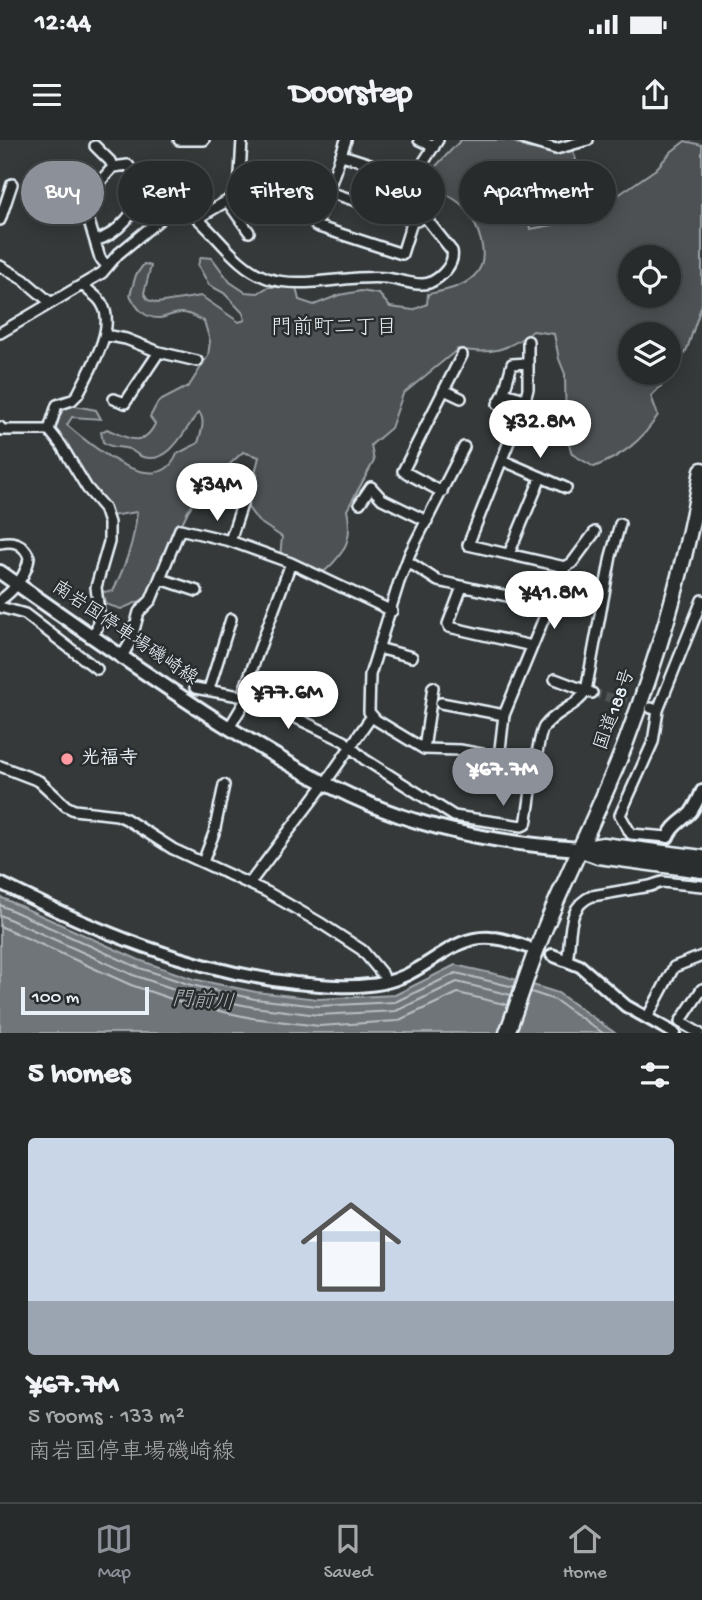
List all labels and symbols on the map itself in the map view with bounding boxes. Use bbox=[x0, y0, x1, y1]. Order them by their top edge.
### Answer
district label: 門前町二丁目 bbox=[271, 316, 397, 342]
pin: ¥32.8M bbox=[483, 400, 597, 460]
pin: ¥34M bbox=[176, 464, 258, 523]
pin: ¥41.8M bbox=[497, 572, 611, 631]
street label: 南岩国停車場磯崎線 bbox=[47, 576, 202, 691]
street label: 国道188号 bbox=[590, 666, 641, 754]
pin: ¥77.6M bbox=[231, 672, 345, 731]
place label: 光福寺 bbox=[81, 747, 138, 771]
pin: ¥67.7M bbox=[446, 748, 560, 808]
marker: 光福寺 bbox=[59, 751, 75, 767]
scale bar bbox=[21, 984, 149, 1016]
water label: 門前川 bbox=[171, 987, 235, 1018]

